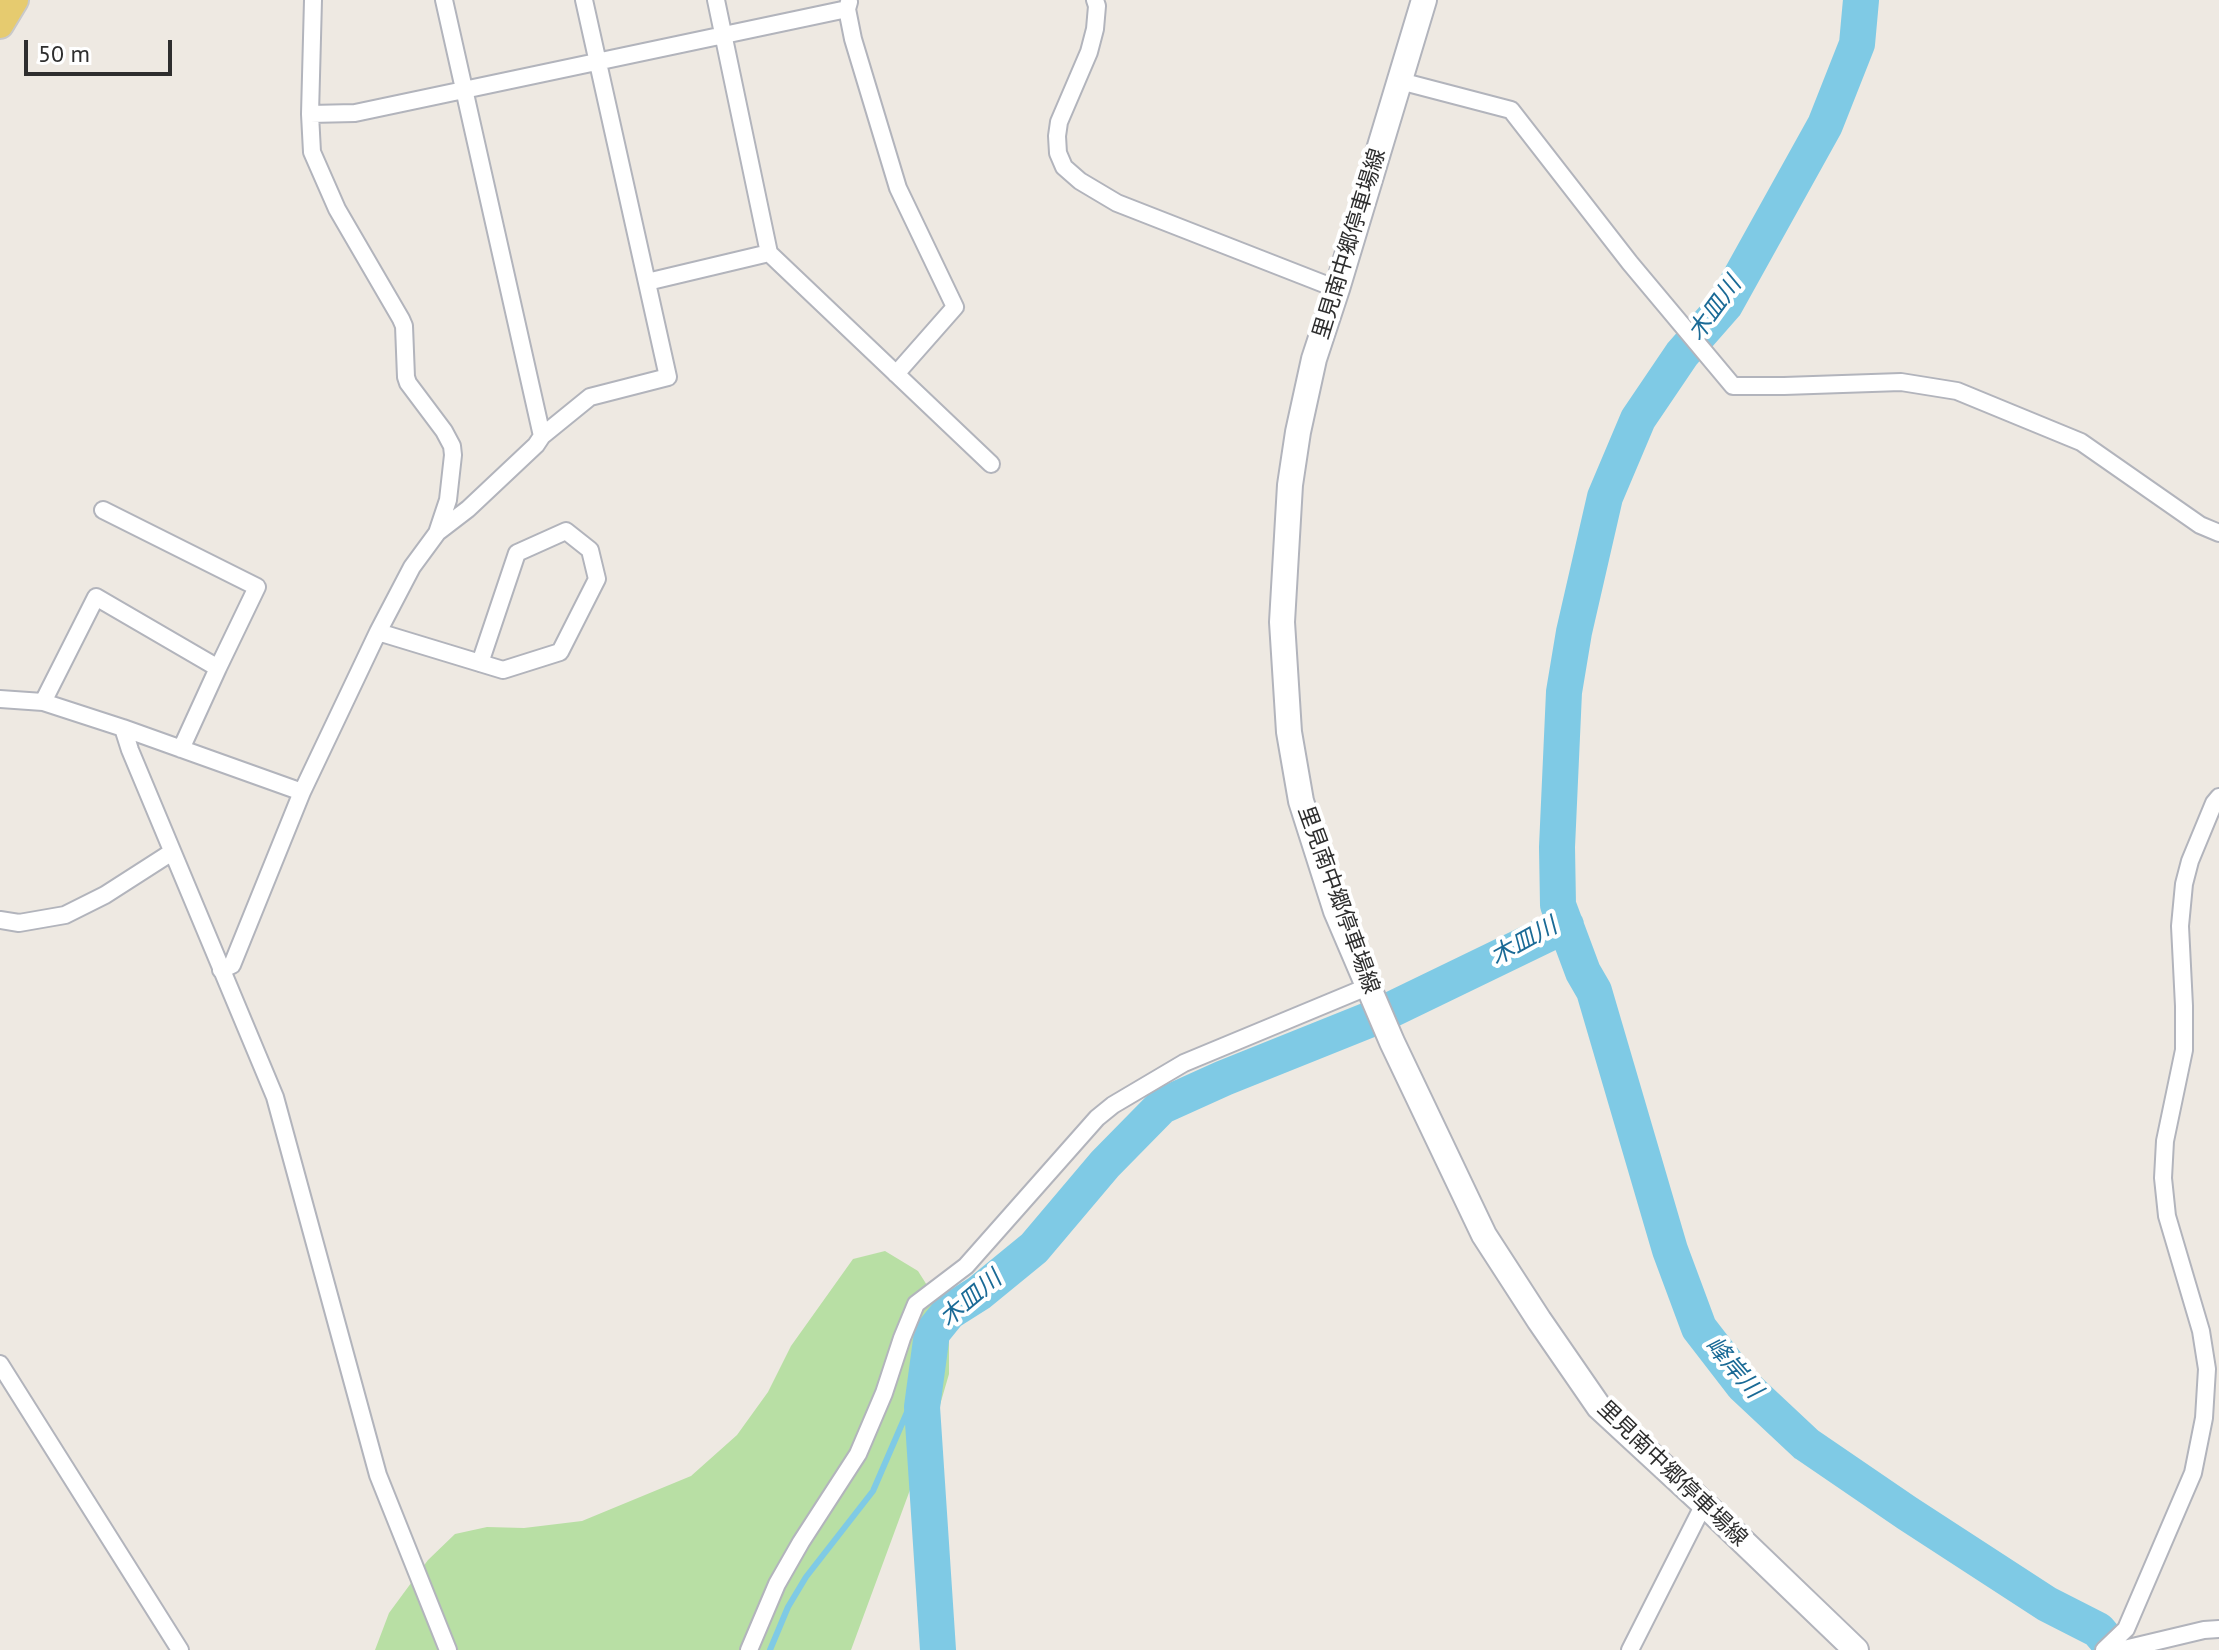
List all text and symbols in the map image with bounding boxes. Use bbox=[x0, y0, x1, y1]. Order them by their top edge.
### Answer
scale bar bbox=[28, 24, 176, 74]
text: 50 m bbox=[38, 38, 90, 69]
street label: 里見南中郷停車場線 bbox=[1308, 145, 1392, 343]
water label: 木皿川 bbox=[1682, 271, 1748, 347]
street label: 里見南中郷停車場線 bbox=[1292, 802, 1384, 998]
water label: 木皿川 bbox=[1486, 912, 1562, 972]
water label: 木皿川 bbox=[934, 1265, 1008, 1333]
water label: 峰岸川 bbox=[1699, 1331, 1767, 1405]
street label: 里見南中郷停車場線 bbox=[1592, 1396, 1752, 1552]

